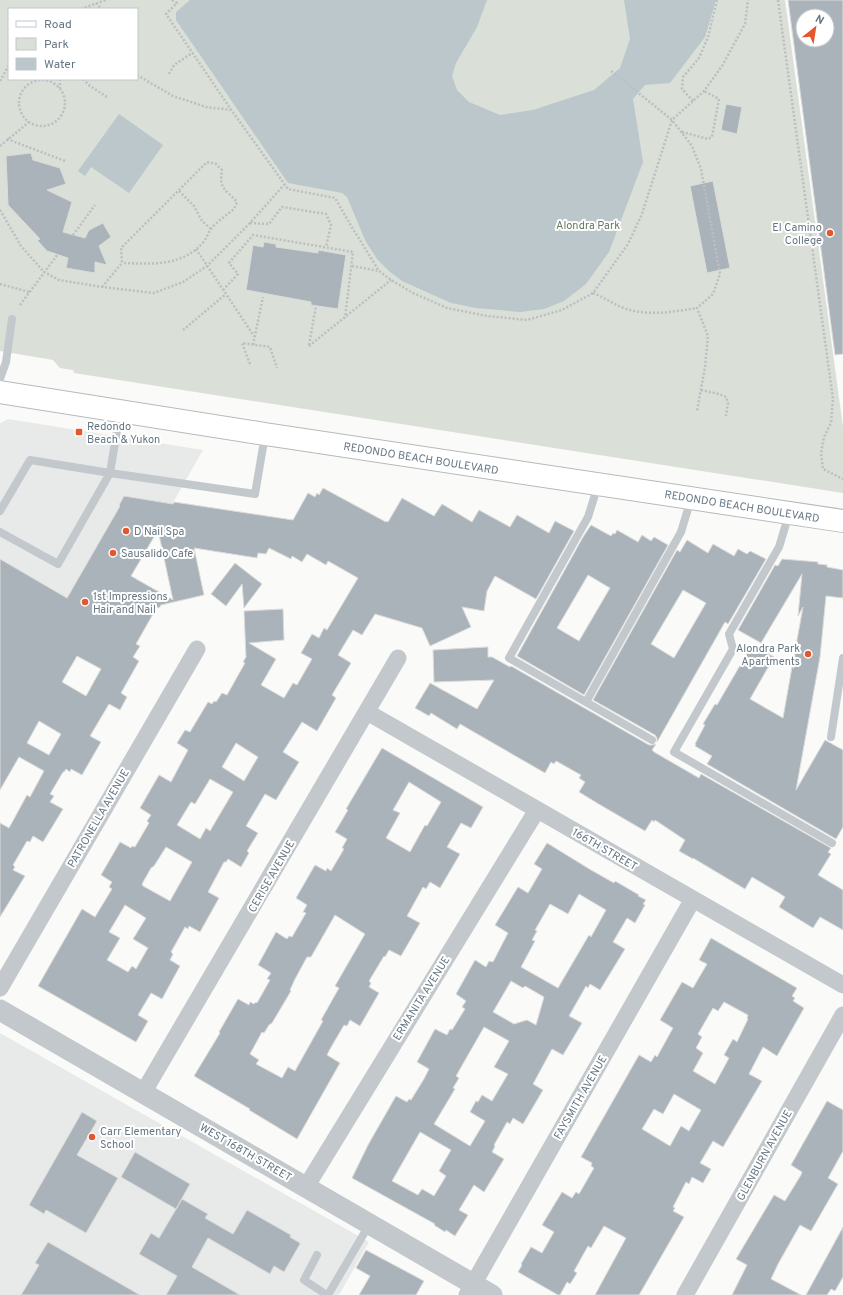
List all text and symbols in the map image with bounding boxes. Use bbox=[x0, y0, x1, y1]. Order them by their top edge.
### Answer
legend bbox=[8, 8, 138, 80]
north arrow bbox=[795, 8, 835, 48]
text: N bbox=[813, 12, 826, 28]
text: Road bbox=[44, 17, 72, 33]
text: Park bbox=[44, 37, 69, 53]
text: Water bbox=[44, 57, 76, 73]
park label: Alondra Park bbox=[556, 219, 620, 233]
place label: El Camino College bbox=[772, 221, 822, 248]
marker: El Camino College bbox=[825, 228, 835, 238]
place label: Redondo Beach & Yukon bbox=[87, 420, 160, 447]
marker: Redondo Beach & Yukon bbox=[74, 427, 84, 437]
street label: REDONDO BEACH BOULEVARD bbox=[342, 440, 499, 478]
street label: REDONDO BEACH BOULEVARD bbox=[663, 488, 820, 526]
place label: D Nail Spa bbox=[134, 525, 185, 539]
marker: D Nail Spa bbox=[121, 526, 131, 536]
place label: Sausalido Cafe bbox=[121, 547, 193, 561]
marker: Sausalido Cafe bbox=[108, 548, 118, 558]
place label: 1st Impressions Hair and Nail bbox=[93, 590, 168, 617]
marker: 1st Impressions Hair and Nail bbox=[80, 597, 90, 607]
place label: Alondra Park Apartments bbox=[736, 642, 800, 669]
marker: Alondra Park Apartments bbox=[803, 649, 813, 659]
street label: PATRONELLA AVENUE bbox=[65, 767, 133, 870]
street label: 166TH STREET bbox=[569, 826, 640, 874]
street label: CERISE AVENUE bbox=[246, 838, 298, 915]
street label: ERMANITA AVENUE bbox=[390, 954, 453, 1043]
street label: FAYSMITH AVENUE bbox=[551, 1053, 611, 1142]
street label: GLENBURN AVENUE bbox=[734, 1108, 796, 1203]
street label: WEST 168TH STREET bbox=[197, 1121, 294, 1185]
place label: Carr Elementary School bbox=[100, 1125, 182, 1152]
marker: Carr Elementary School bbox=[87, 1132, 97, 1142]

